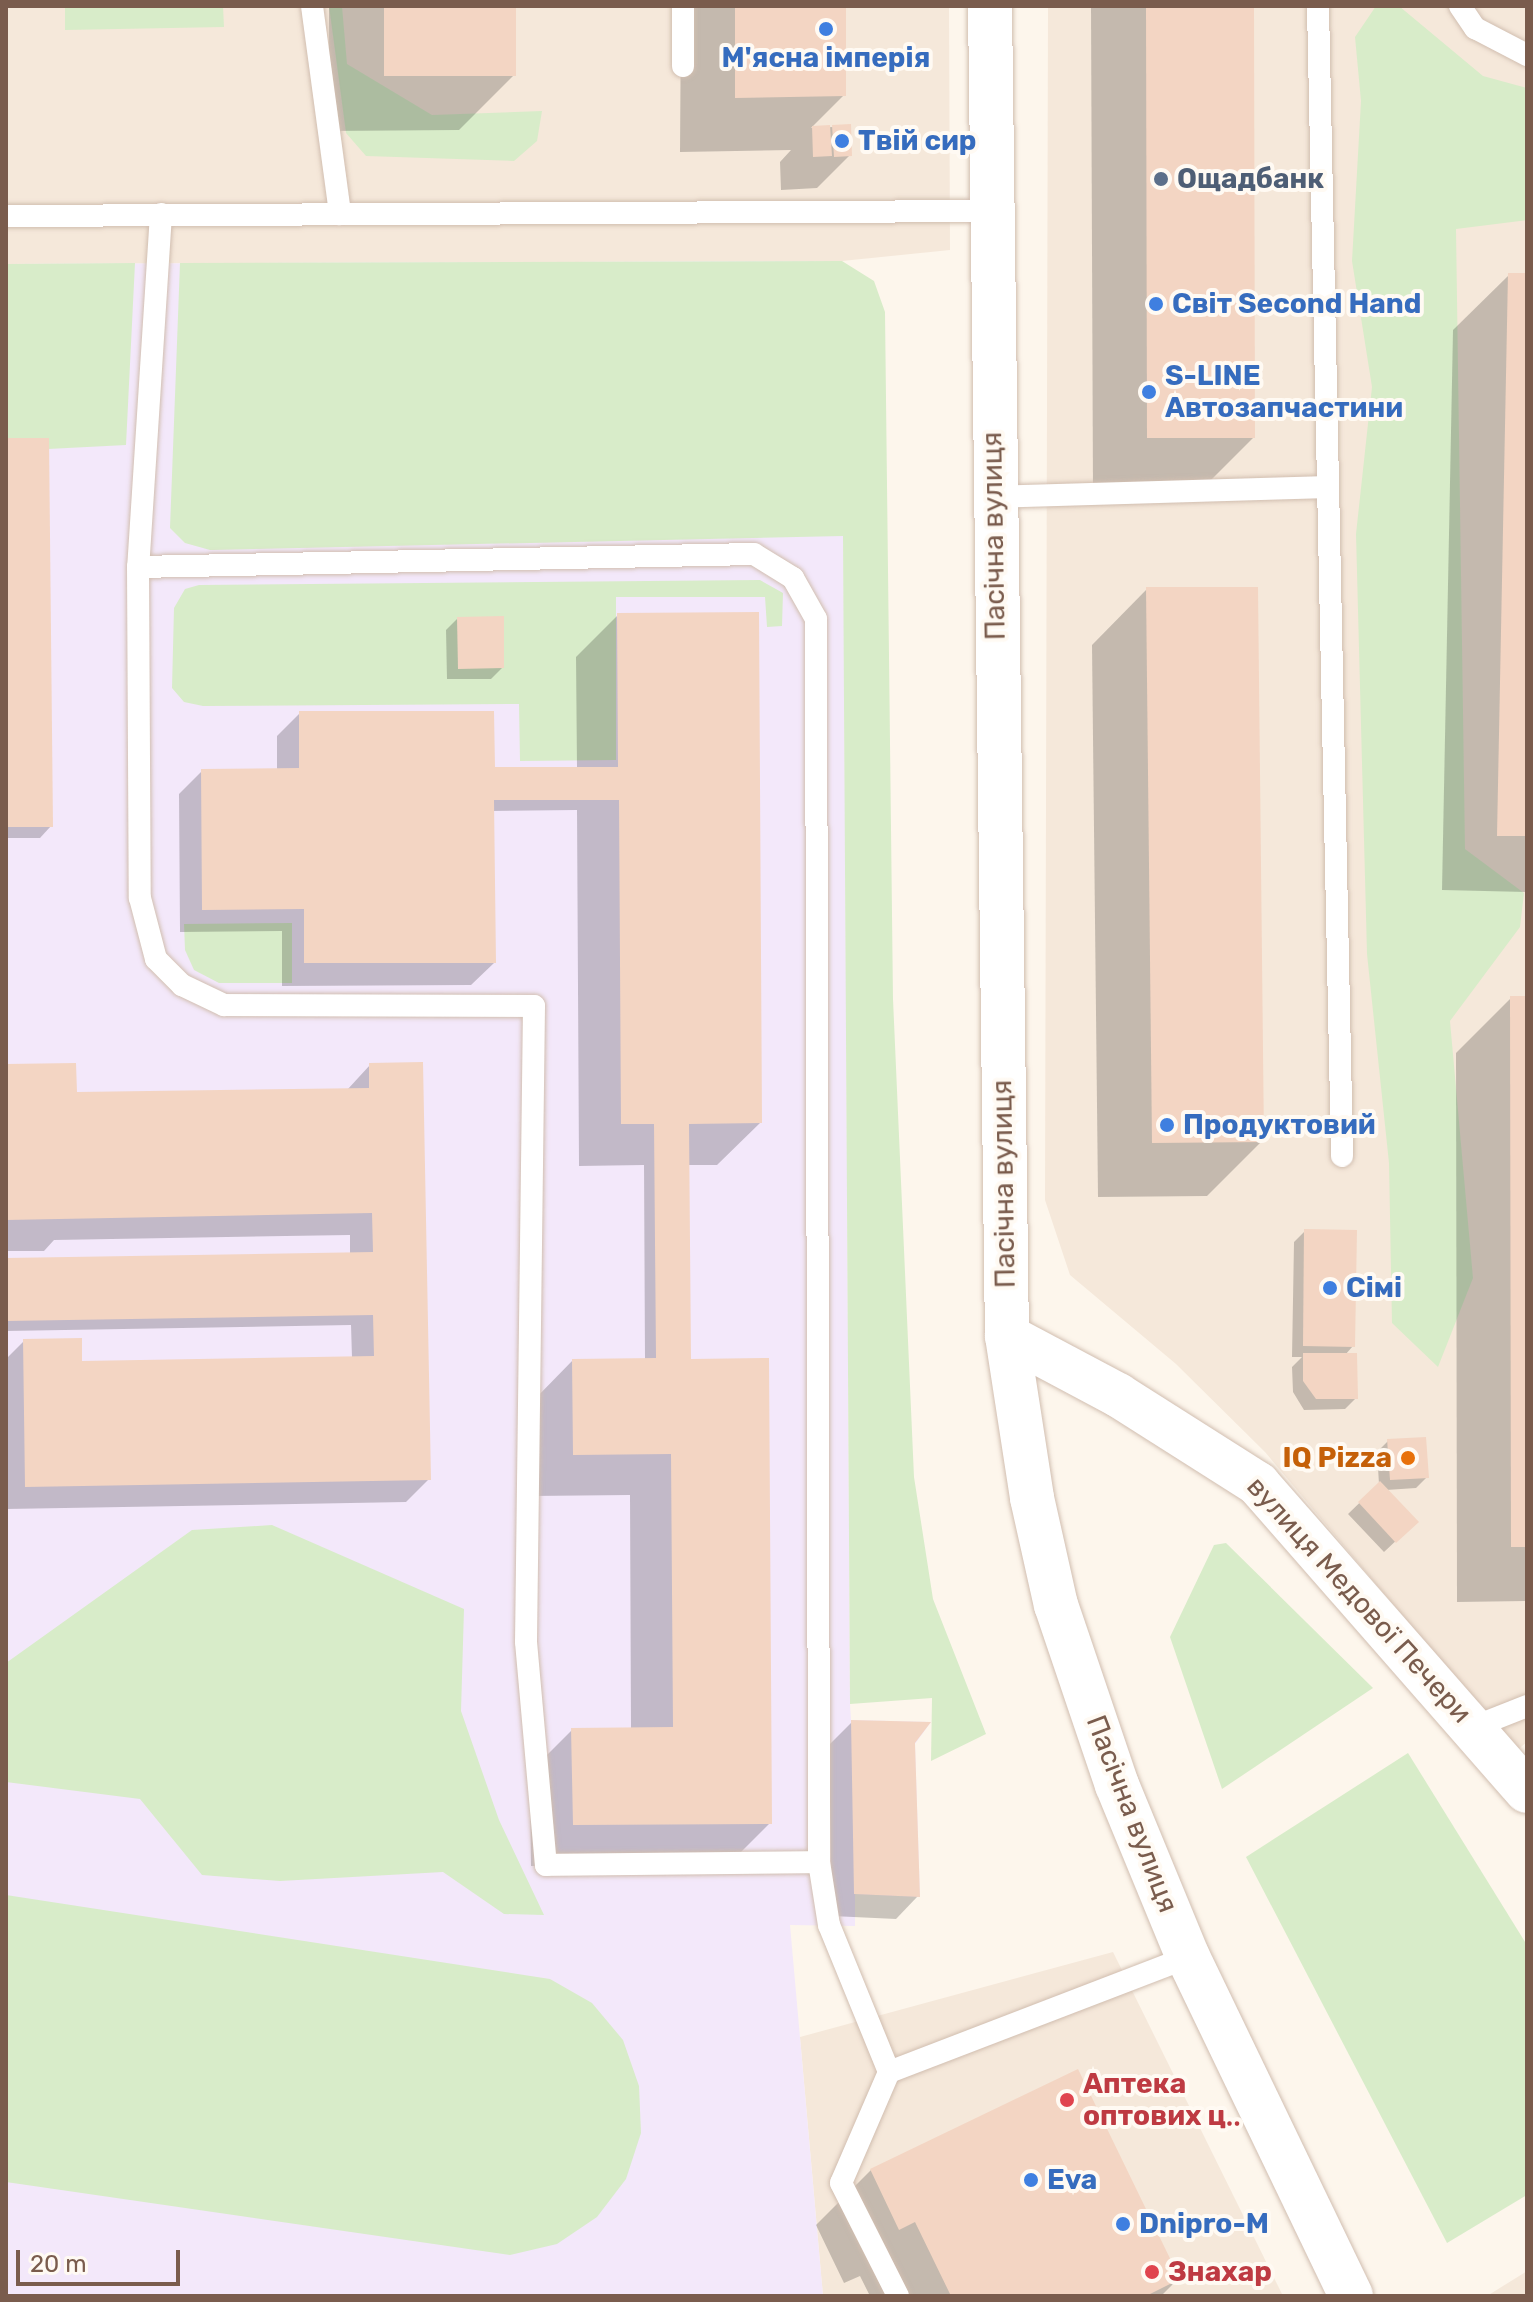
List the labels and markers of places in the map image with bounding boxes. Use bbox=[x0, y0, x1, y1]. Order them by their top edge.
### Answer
marker: М'ясна імперія bbox=[817, 20, 835, 38]
place label: М'ясна імперія bbox=[722, 41, 930, 75]
place label: Твій сир bbox=[858, 124, 976, 158]
marker: Твій сир bbox=[833, 132, 851, 150]
place label: Ощадбанк bbox=[1177, 162, 1324, 196]
marker: Ощадбанк bbox=[1152, 170, 1170, 188]
place label: Світ Second Hand bbox=[1172, 287, 1421, 321]
marker: Світ Second Hand bbox=[1147, 295, 1165, 313]
place label: S-LINE Автозапчастини bbox=[1165, 359, 1403, 425]
marker: S-LINE Автозапчастини bbox=[1140, 383, 1158, 401]
place label: Продуктовий bbox=[1183, 1108, 1376, 1142]
marker: Продуктовий bbox=[1158, 1116, 1176, 1134]
place label: Сімі bbox=[1346, 1271, 1402, 1305]
marker: Сімі bbox=[1321, 1279, 1339, 1297]
place label: IQ Pizza bbox=[1283, 1441, 1392, 1475]
marker: IQ Pizza bbox=[1399, 1449, 1417, 1467]
place label: Аптека оптових ц‥ bbox=[1083, 2067, 1241, 2133]
marker: Аптека оптових ц‥ bbox=[1058, 2091, 1076, 2109]
place label: Eva bbox=[1047, 2163, 1097, 2197]
marker: Eva bbox=[1022, 2171, 1040, 2189]
place label: Dnipro-M bbox=[1139, 2207, 1269, 2241]
marker: Dnipro-M bbox=[1114, 2215, 1132, 2233]
place label: Знахар bbox=[1168, 2255, 1272, 2289]
marker: Знахар bbox=[1143, 2263, 1161, 2281]

